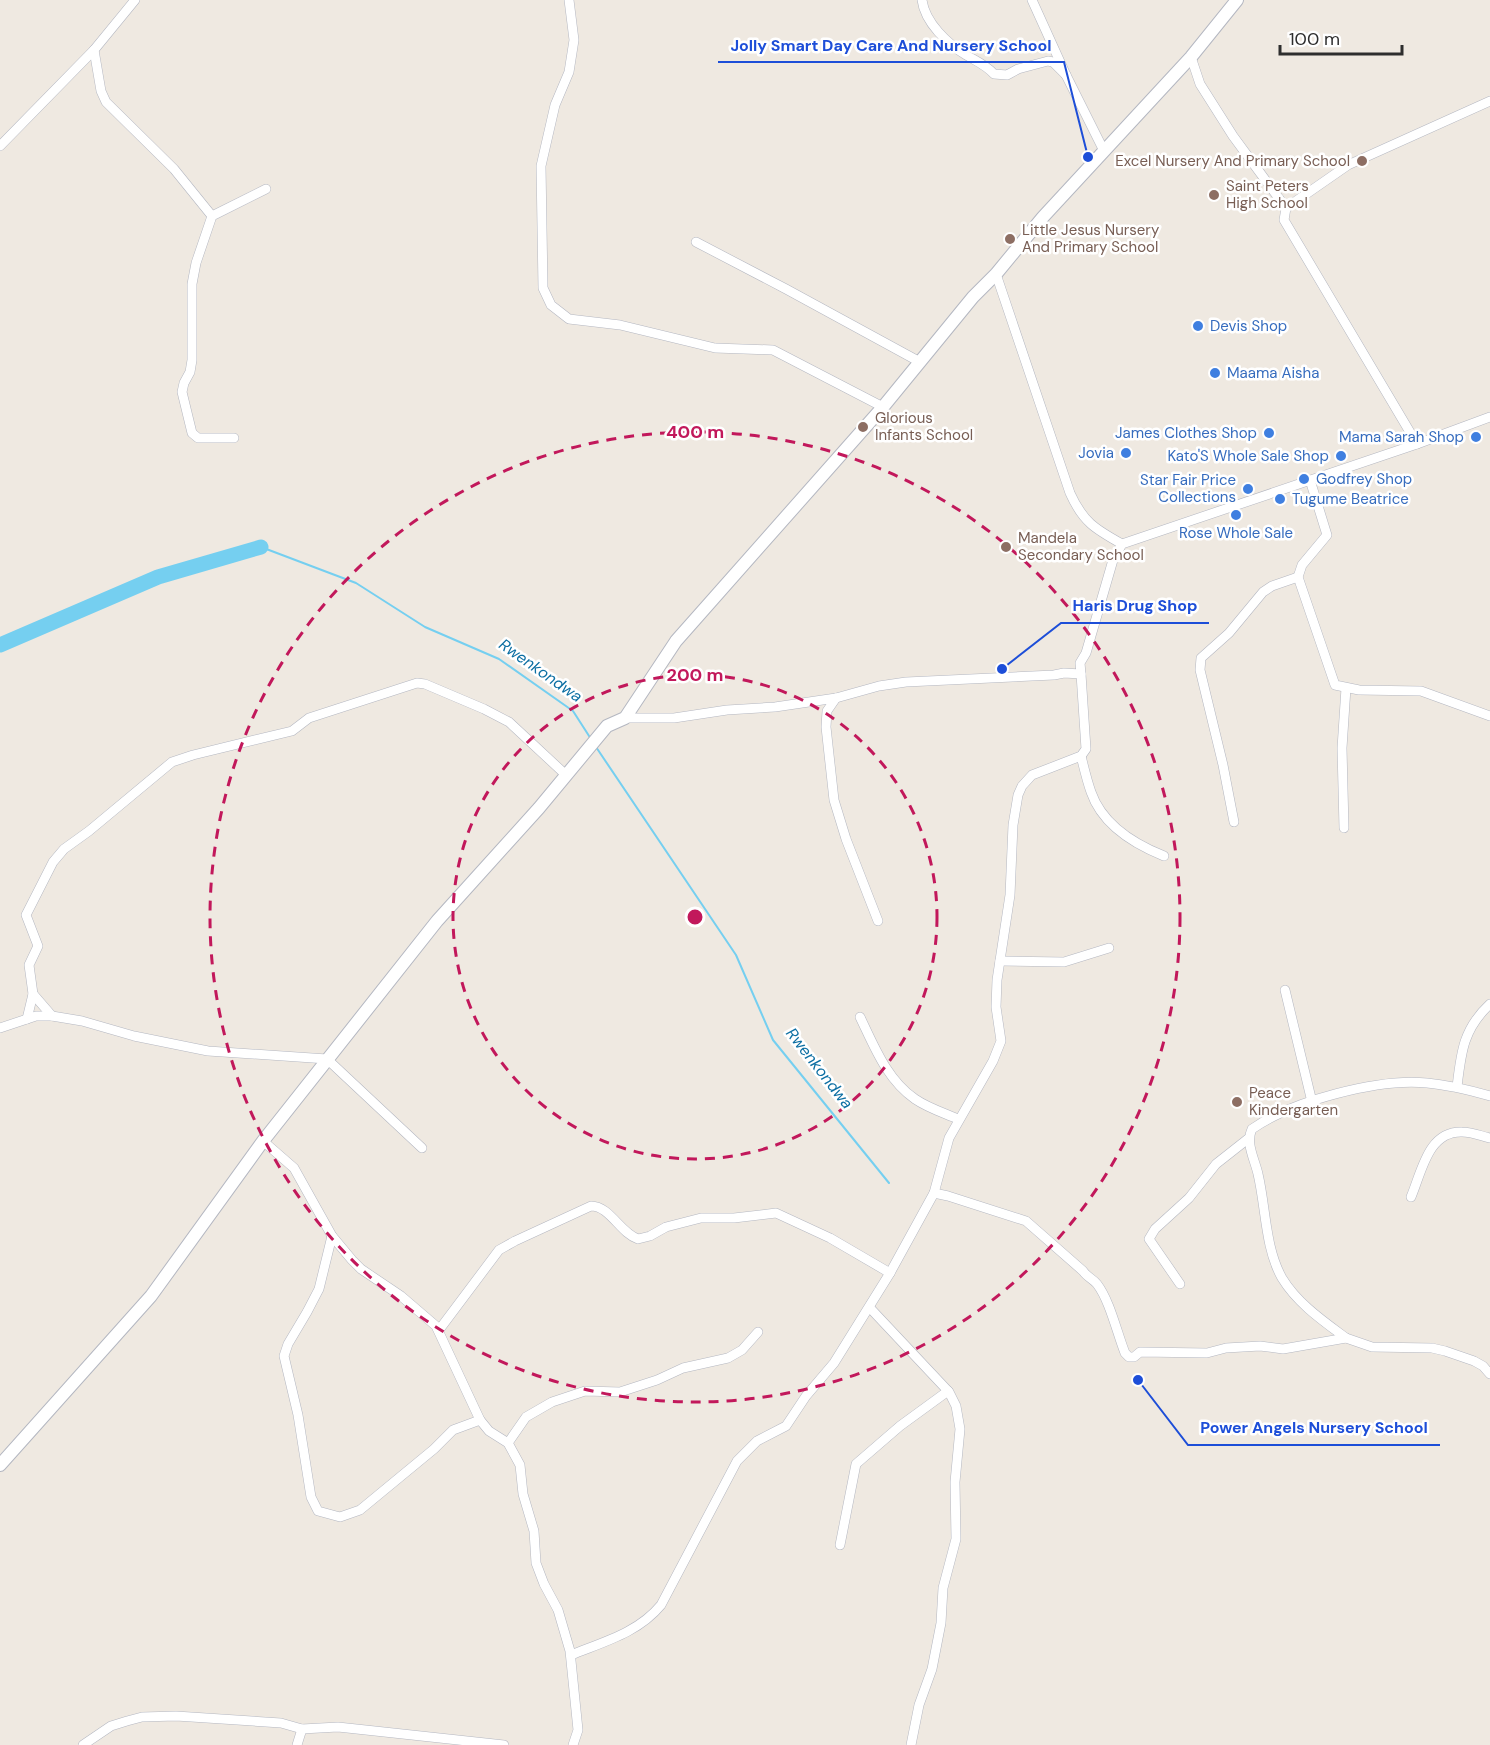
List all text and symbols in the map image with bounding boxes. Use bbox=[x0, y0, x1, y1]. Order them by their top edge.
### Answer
scale bar bbox=[1280, 18, 1402, 56]
text: 100 m bbox=[1289, 27, 1340, 51]
callout: Jolly Smart Day Care And Nursery School bbox=[718, 28, 1064, 62]
text: Jolly Smart Day Care And Nursery School bbox=[730, 35, 1052, 56]
place label: Excel Nursery And Primary School bbox=[1115, 151, 1350, 171]
marker: Excel Nursery And Primary School bbox=[1355, 154, 1369, 168]
place label: Saint Peters High School bbox=[1226, 176, 1309, 213]
marker: Saint Peters High School bbox=[1207, 188, 1221, 202]
place label: Little Jesus Nursery And Primary School bbox=[1022, 220, 1160, 257]
marker: Little Jesus Nursery And Primary School bbox=[1003, 232, 1017, 246]
place label: Devis Shop bbox=[1210, 316, 1287, 336]
marker: Devis Shop bbox=[1191, 319, 1205, 333]
place label: Maama Aisha bbox=[1227, 363, 1319, 383]
marker: Maama Aisha bbox=[1208, 366, 1222, 380]
place label: Glorious Infants School bbox=[875, 408, 973, 445]
text: 400 m bbox=[666, 420, 724, 444]
marker: Glorious Infants School bbox=[856, 420, 870, 434]
place label: James Clothes Shop bbox=[1115, 423, 1257, 443]
marker: James Clothes Shop bbox=[1262, 426, 1276, 440]
place label: Mama Sarah Shop bbox=[1339, 427, 1464, 447]
marker: Mama Sarah Shop bbox=[1469, 430, 1483, 444]
place label: Jovia bbox=[1078, 443, 1114, 463]
marker: Jovia bbox=[1119, 446, 1133, 460]
place label: Kato'S Whole Sale Shop bbox=[1167, 446, 1329, 466]
marker: Kato'S Whole Sale Shop bbox=[1334, 449, 1348, 463]
place label: Godfrey Shop bbox=[1316, 469, 1412, 489]
place label: Star Fair Price Collections bbox=[1140, 470, 1236, 507]
marker: Godfrey Shop bbox=[1297, 472, 1311, 486]
marker: Star Fair Price Collections bbox=[1241, 482, 1255, 496]
place label: Tugume Beatrice bbox=[1292, 489, 1409, 509]
marker: Tugume Beatrice bbox=[1273, 492, 1287, 506]
marker: Rose Whole Sale bbox=[1229, 508, 1243, 522]
place label: Rose Whole Sale bbox=[1179, 523, 1293, 543]
place label: Mandela Secondary School bbox=[1018, 528, 1144, 565]
marker: Mandela Secondary School bbox=[999, 540, 1013, 554]
callout: Haris Drug Shop bbox=[1061, 589, 1209, 623]
text: Haris Drug Shop bbox=[1073, 595, 1197, 616]
water label: Rwenkondwa bbox=[495, 634, 587, 707]
text: 200 m bbox=[667, 663, 723, 687]
centre of rings bbox=[685, 907, 705, 927]
water label: Rwenkondwa bbox=[781, 1023, 858, 1113]
place label: Peace Kindergarten bbox=[1249, 1083, 1338, 1120]
marker: Peace Kindergarten bbox=[1230, 1095, 1244, 1109]
callout: Power Angels Nursery School bbox=[1188, 1411, 1440, 1445]
text: Power Angels Nursery School bbox=[1200, 1417, 1428, 1438]

